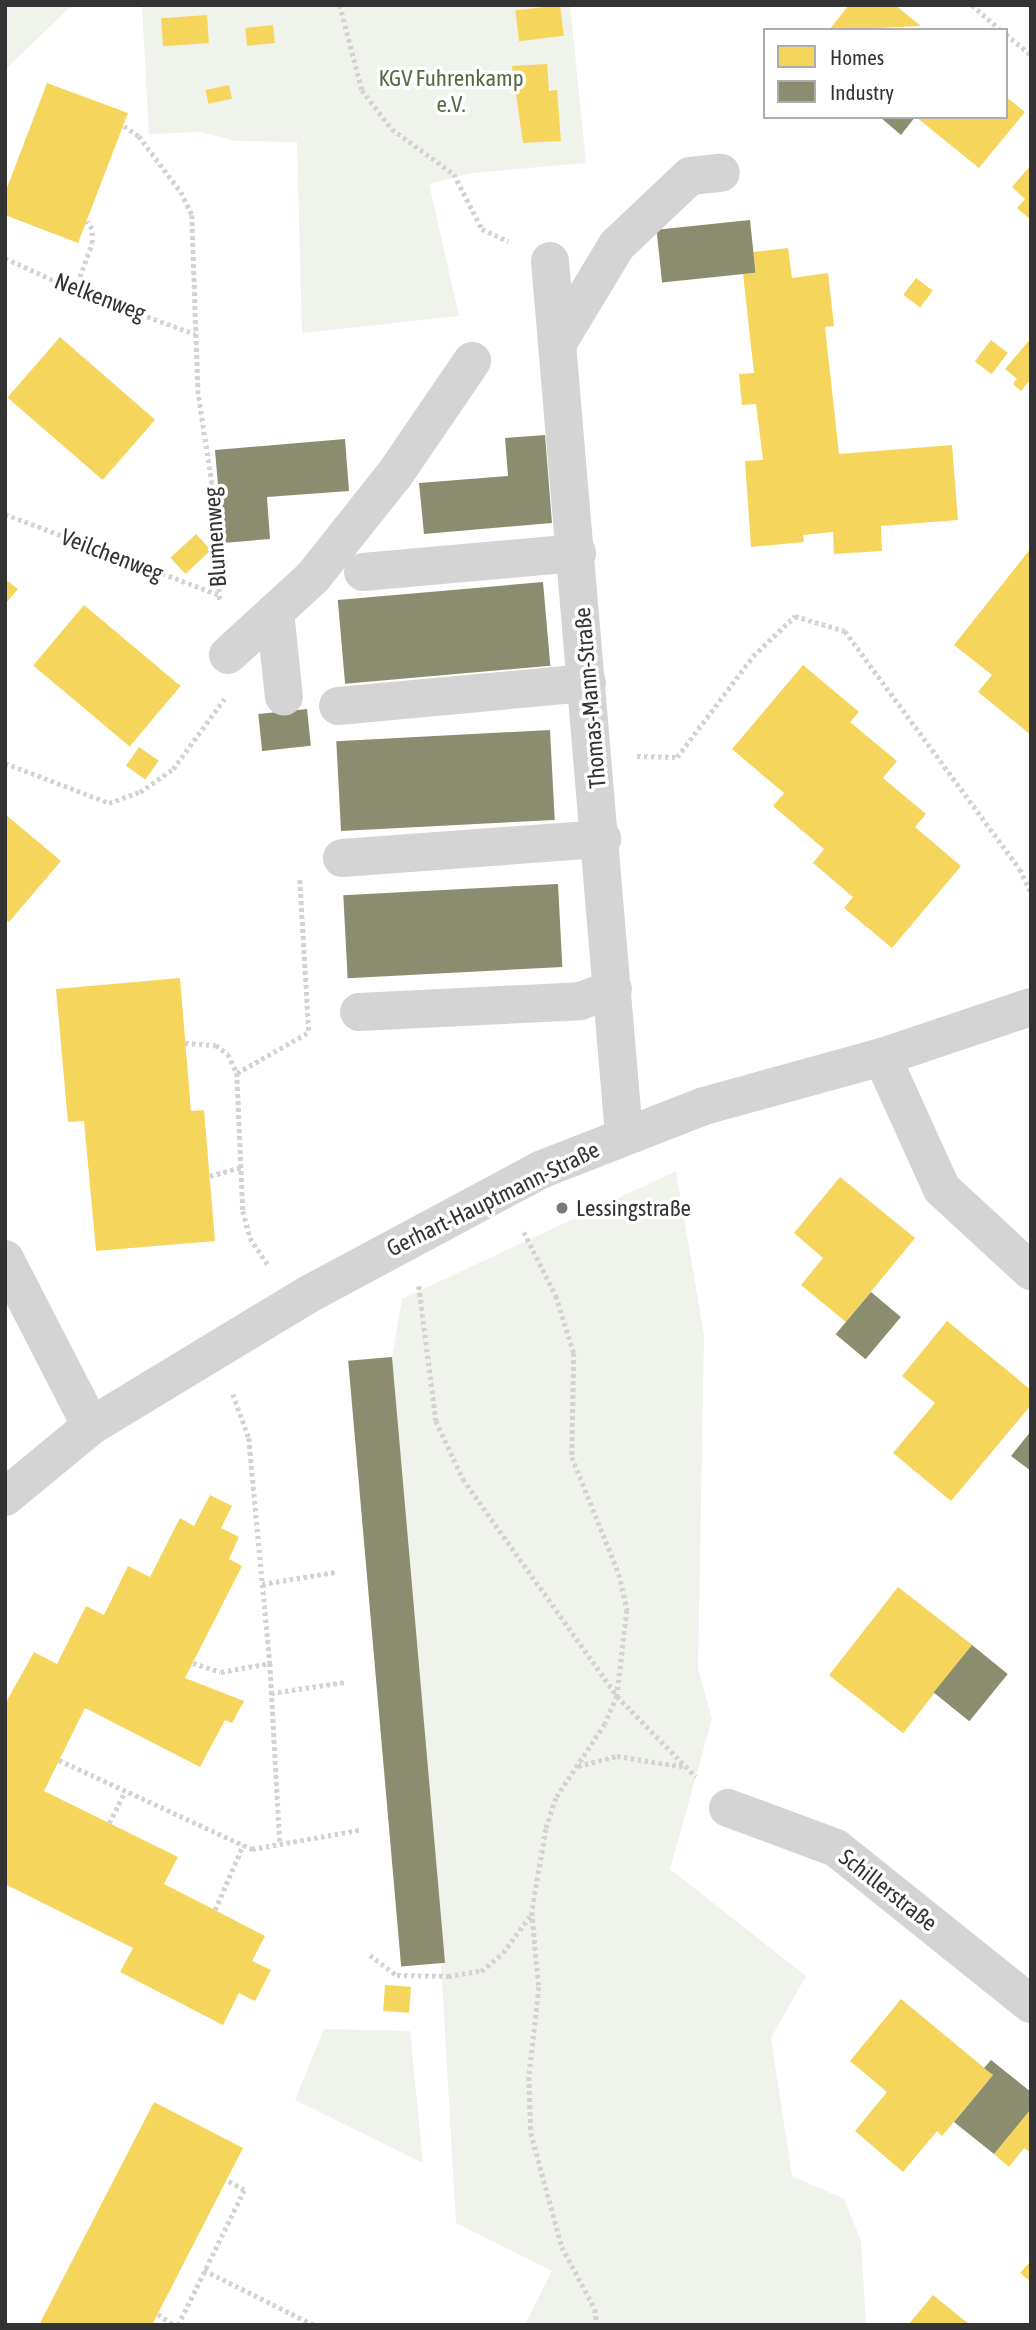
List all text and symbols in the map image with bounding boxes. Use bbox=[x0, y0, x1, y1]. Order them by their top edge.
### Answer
legend bbox=[763, 28, 1008, 119]
text: Homes bbox=[830, 45, 884, 69]
park label: KGV Fuhrenkamp e.V. bbox=[378, 64, 524, 118]
text: Industry bbox=[830, 80, 894, 104]
street label: Nelkenweg bbox=[51, 267, 149, 327]
street label: Blumenweg bbox=[198, 486, 232, 588]
street label: Veilchenweg bbox=[57, 523, 167, 587]
street label: Thomas-Mann-Straße bbox=[568, 606, 612, 790]
street label: Gerhart-Hauptmann-Straße bbox=[382, 1136, 604, 1262]
place label: Lessingstraße bbox=[576, 1194, 691, 1222]
marker: Lessingstraße bbox=[554, 1200, 570, 1216]
street label: Schillerstraße bbox=[833, 1843, 943, 1937]

